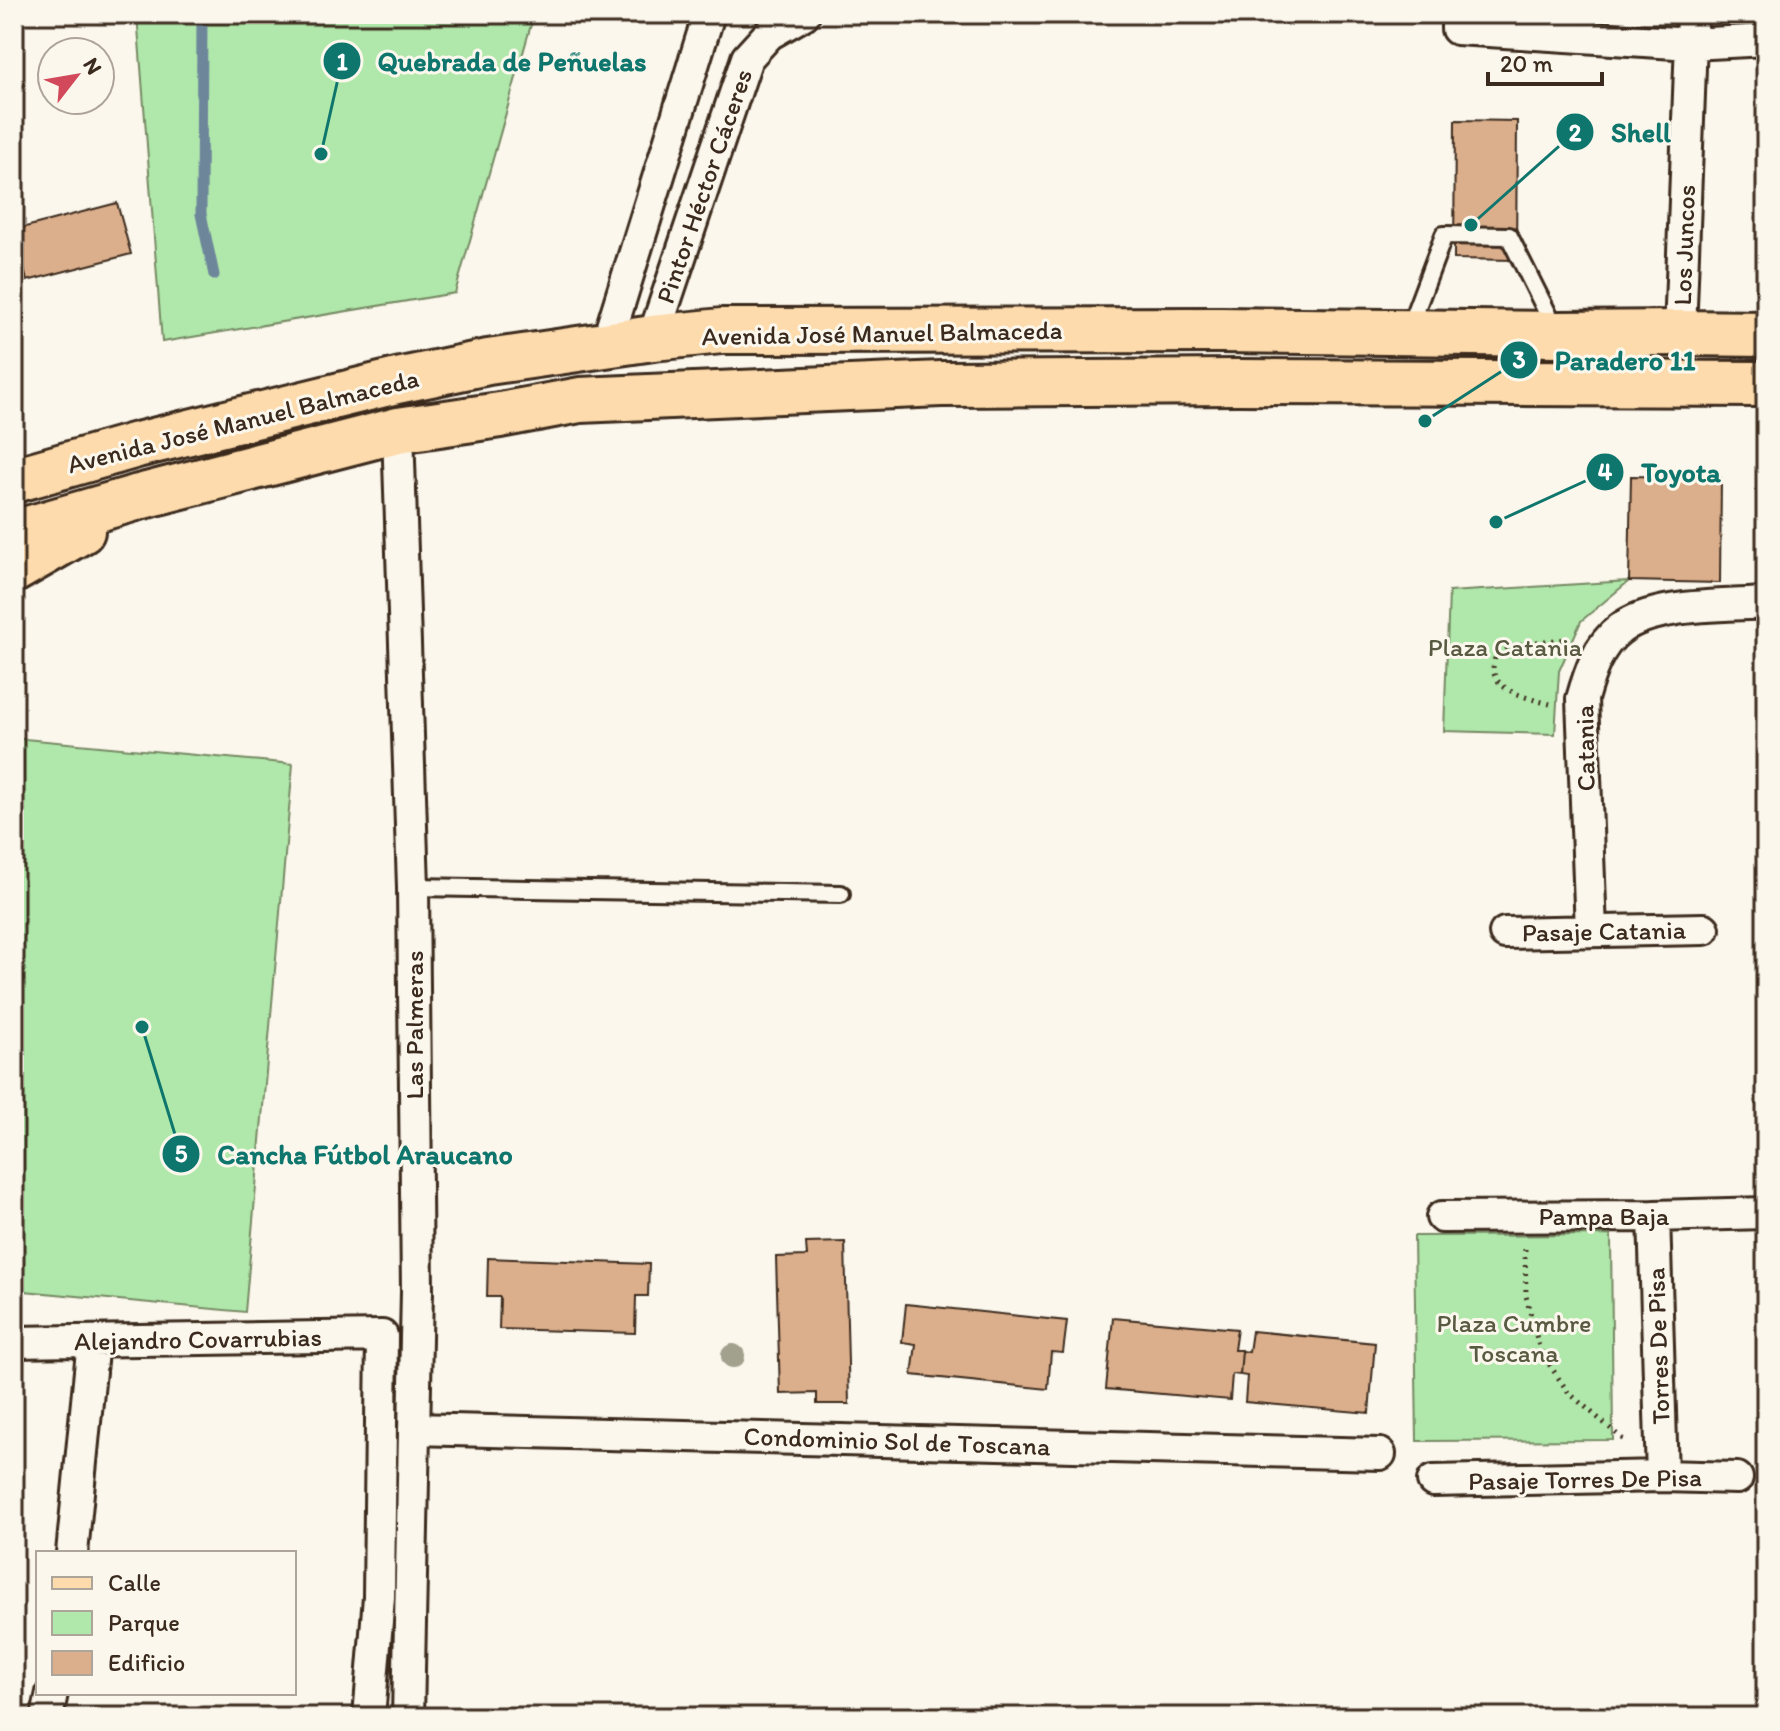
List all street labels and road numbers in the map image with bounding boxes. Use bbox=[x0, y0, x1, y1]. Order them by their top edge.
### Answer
street label: Pintor Héctor Cáceres bbox=[649, 65, 759, 307]
street label: Los Juncos bbox=[1666, 184, 1702, 306]
street label: Avenida José Manuel Balmaceda bbox=[701, 314, 1063, 352]
street label: Avenida José Manuel Balmaceda bbox=[64, 362, 422, 480]
street label: Catania bbox=[1568, 704, 1602, 792]
street label: Pasaje Catania bbox=[1522, 914, 1687, 948]
street label: Las Palmeras bbox=[398, 951, 430, 1099]
street label: Pampa Baja bbox=[1539, 1200, 1670, 1232]
street label: Torres De Pisa bbox=[1639, 1267, 1677, 1425]
street label: Alejandro Covarrubias bbox=[74, 1321, 322, 1357]
street label: Condominio Sol de Toscana bbox=[743, 1420, 1051, 1462]
street label: Pasaje Torres De Pisa bbox=[1468, 1461, 1702, 1497]

